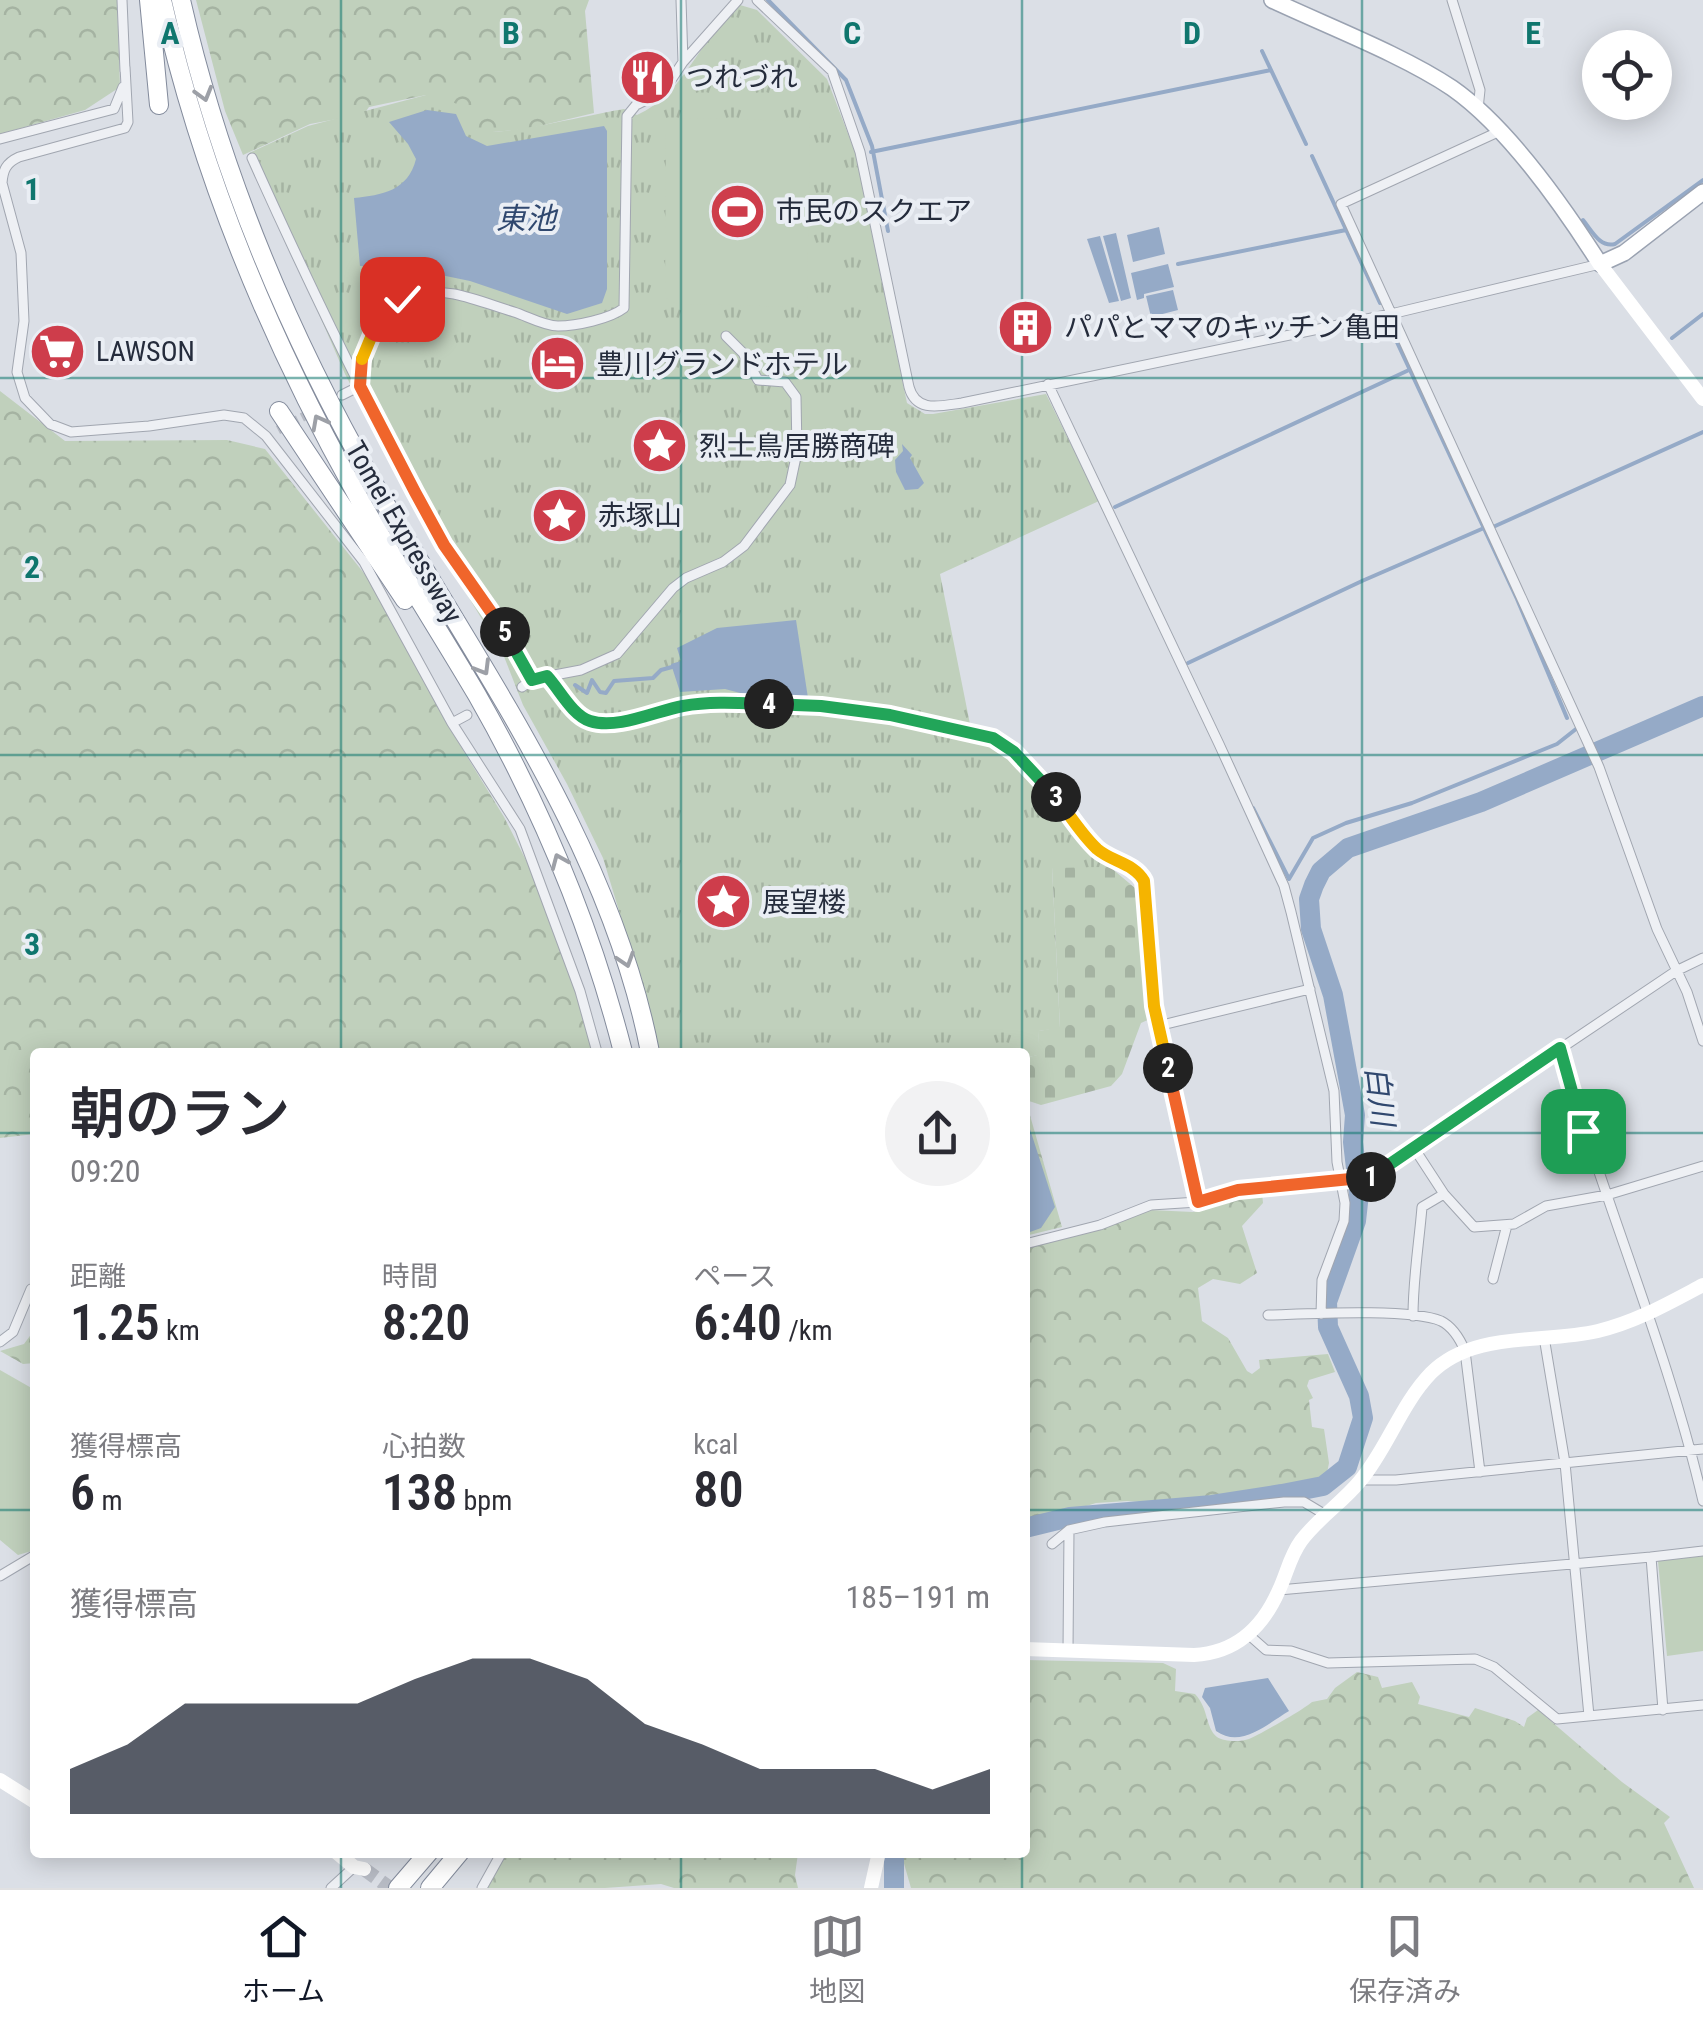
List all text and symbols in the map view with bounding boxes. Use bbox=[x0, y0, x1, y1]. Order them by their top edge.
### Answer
text: A bbox=[160, 14, 180, 52]
text: B bbox=[502, 14, 520, 52]
text: C bbox=[843, 14, 861, 52]
text: D bbox=[1183, 14, 1201, 52]
text: E bbox=[1525, 14, 1541, 52]
map controls bbox=[1582, 30, 1672, 120]
button: locate bbox=[1582, 30, 1672, 120]
restaurant icon: つれづれ bbox=[617, 47, 677, 107]
place label: つれづれ bbox=[686, 61, 797, 94]
one-way arrow bbox=[193, 85, 214, 103]
text: 1 bbox=[24, 170, 40, 208]
sports icon: 市民のスクエア bbox=[707, 181, 767, 241]
place label: 市民のスクエア bbox=[776, 195, 972, 228]
water label: 東池 bbox=[496, 201, 559, 236]
pin bbox=[360, 257, 445, 342]
icon: check bbox=[375, 272, 430, 327]
building icon: パパとママのキッチン亀田 bbox=[995, 297, 1055, 357]
place label: パパとママのキッチン亀田 bbox=[1064, 311, 1400, 344]
supermarket icon: LAWSON bbox=[27, 321, 87, 381]
hotel icon: 豊川グランドホテル bbox=[527, 334, 587, 394]
place label: LAWSON bbox=[96, 335, 195, 368]
place label: 豊川グランドホテル bbox=[596, 348, 848, 381]
one-way arrow bbox=[312, 415, 331, 433]
place icon: 烈士鳥居勝商碑 bbox=[630, 416, 690, 476]
place label: 烈士鳥居勝商碑 bbox=[699, 430, 895, 463]
street label: Tomei Expressway bbox=[339, 435, 470, 629]
place icon: 赤塚山 bbox=[529, 485, 589, 545]
place label: 赤塚山 bbox=[598, 499, 682, 532]
text: 2 bbox=[24, 548, 40, 586]
pin: 5 bbox=[480, 607, 530, 657]
text: 5 bbox=[498, 615, 512, 648]
one-way arrow bbox=[471, 658, 490, 676]
pin: 4 bbox=[744, 679, 794, 729]
text: 4 bbox=[762, 687, 776, 720]
pin: 3 bbox=[1031, 772, 1081, 822]
text: 3 bbox=[1049, 780, 1063, 813]
one-way arrow bbox=[551, 853, 571, 871]
place icon: 展望楼 bbox=[693, 872, 753, 932]
place label: 展望楼 bbox=[762, 886, 846, 919]
text: 3 bbox=[24, 925, 40, 963]
one-way arrow bbox=[614, 950, 634, 967]
pin: 2 bbox=[1143, 1043, 1193, 1093]
text: 2 bbox=[1161, 1051, 1175, 1084]
water label: 白川 bbox=[1359, 1064, 1401, 1131]
button: share bbox=[885, 1081, 990, 1186]
text: 朝のラン bbox=[70, 1082, 290, 1146]
pin bbox=[1541, 1089, 1626, 1174]
icon: arrive bbox=[1556, 1104, 1611, 1159]
text: 09:20 bbox=[70, 1152, 141, 1190]
pin: 1 bbox=[1346, 1152, 1396, 1202]
text: 1 bbox=[1364, 1160, 1378, 1193]
text: 距離 bbox=[70, 1260, 126, 1293]
text: 時間 bbox=[382, 1260, 438, 1293]
text: ペース bbox=[693, 1260, 776, 1293]
text: 1.25 bbox=[70, 1294, 160, 1352]
text: 8:20 bbox=[382, 1294, 470, 1352]
text: 6:40 bbox=[693, 1294, 782, 1352]
text: km bbox=[160, 1314, 200, 1347]
text: /km bbox=[782, 1314, 833, 1347]
text: kcal bbox=[693, 1428, 738, 1461]
text: 獲得標高 bbox=[70, 1430, 182, 1463]
text: 心拍数 bbox=[382, 1430, 466, 1463]
text: 80 bbox=[693, 1461, 744, 1519]
text: 6 bbox=[70, 1464, 95, 1522]
text: 138 bbox=[382, 1464, 457, 1522]
text: m bbox=[95, 1484, 123, 1517]
text: bpm bbox=[457, 1484, 512, 1517]
text: 185–191 m bbox=[845, 1578, 990, 1616]
text: 獲得標高 bbox=[70, 1585, 198, 1623]
tab: ホーム bbox=[242, 1909, 325, 2009]
tab: 地図 bbox=[809, 1909, 865, 2009]
tab: 保存済み bbox=[1349, 1909, 1461, 2009]

